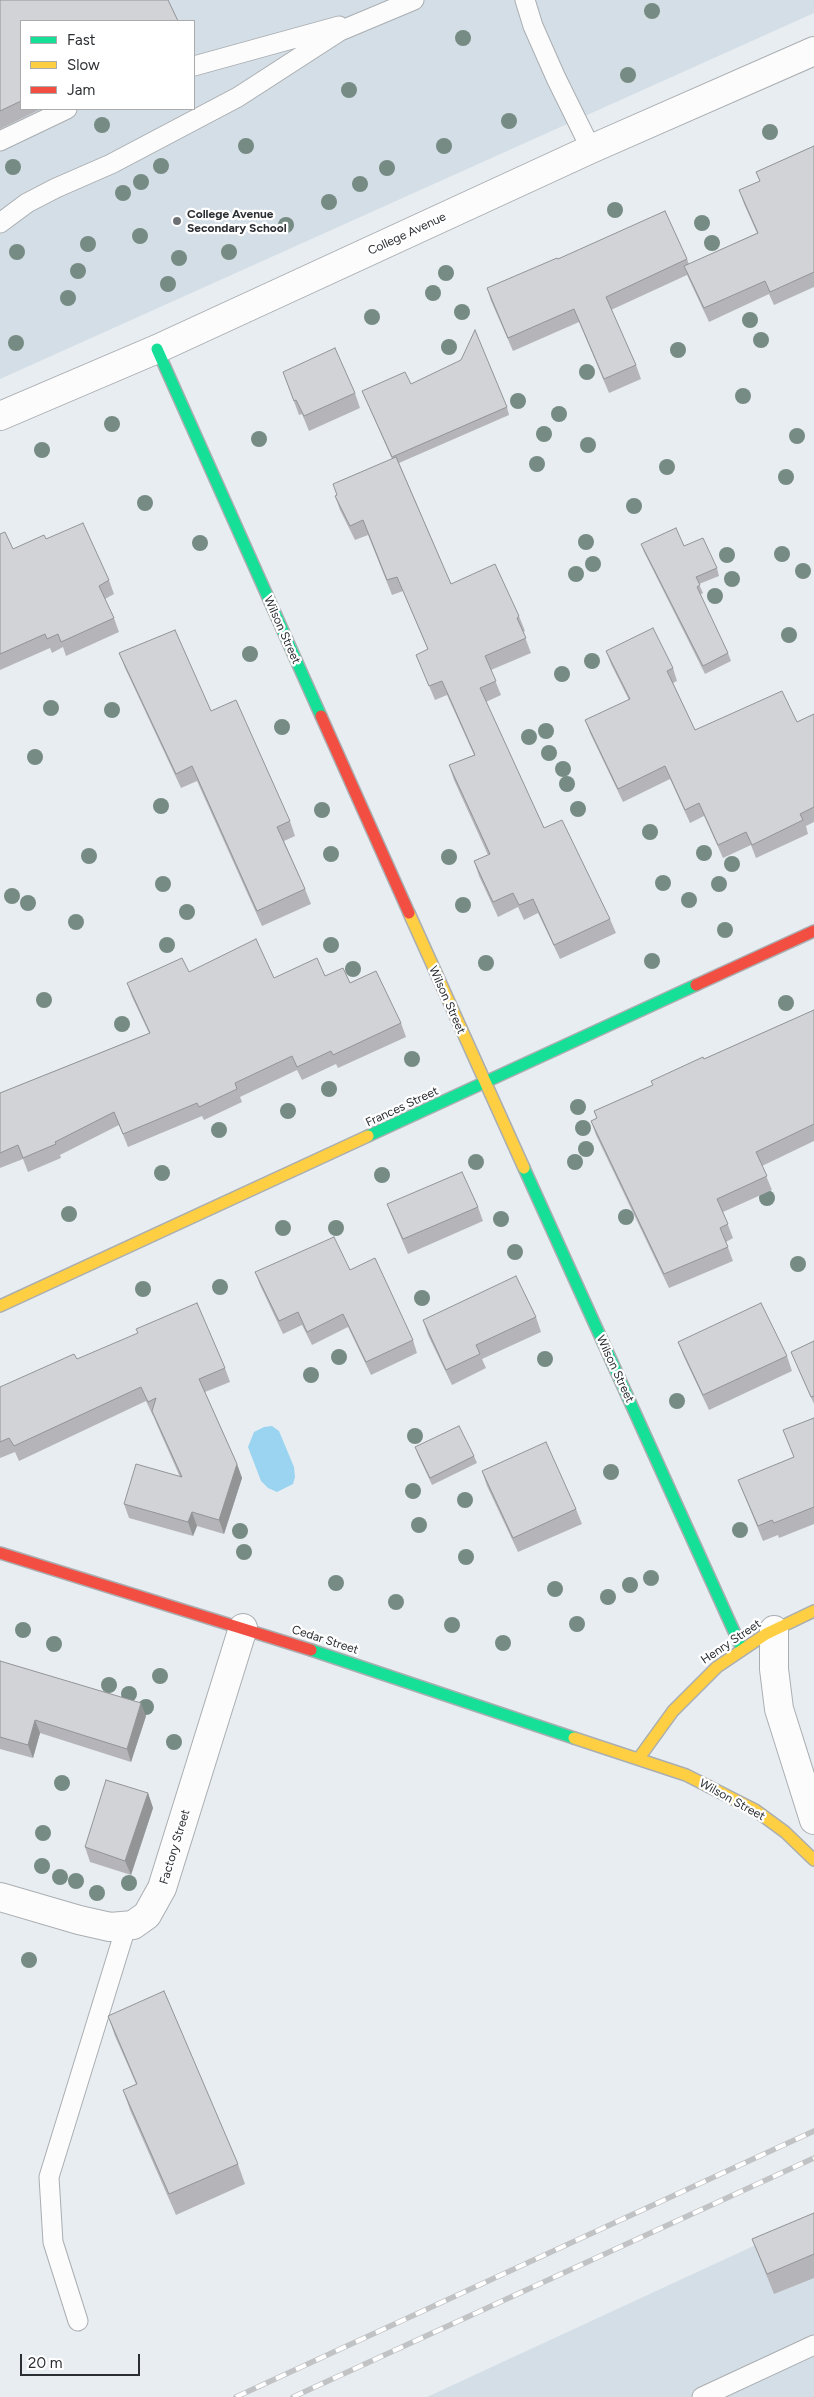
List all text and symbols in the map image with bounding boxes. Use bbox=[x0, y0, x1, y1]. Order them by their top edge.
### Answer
legend bbox=[20, 20, 195, 110]
text: Fast bbox=[67, 31, 95, 49]
text: Slow bbox=[67, 56, 100, 74]
text: Jam bbox=[67, 81, 95, 99]
place label: College Avenue Secondary School bbox=[187, 207, 287, 235]
street label: College Avenue bbox=[366, 210, 448, 258]
marker: College Avenue Secondary School bbox=[171, 215, 183, 227]
street label: Wilson Street bbox=[261, 594, 303, 666]
street label: Wilson Street bbox=[426, 964, 468, 1036]
street label: Frances Street bbox=[363, 1084, 441, 1130]
street label: Wilson Street bbox=[593, 1333, 637, 1405]
street label: Henry Street bbox=[698, 1617, 764, 1667]
street label: Cedar Street bbox=[290, 1622, 360, 1658]
street label: Wilson Street bbox=[697, 1776, 767, 1824]
street label: Factory Street bbox=[157, 1808, 193, 1886]
scale bar bbox=[22, 2344, 142, 2376]
text: 20 m bbox=[28, 2354, 62, 2372]

